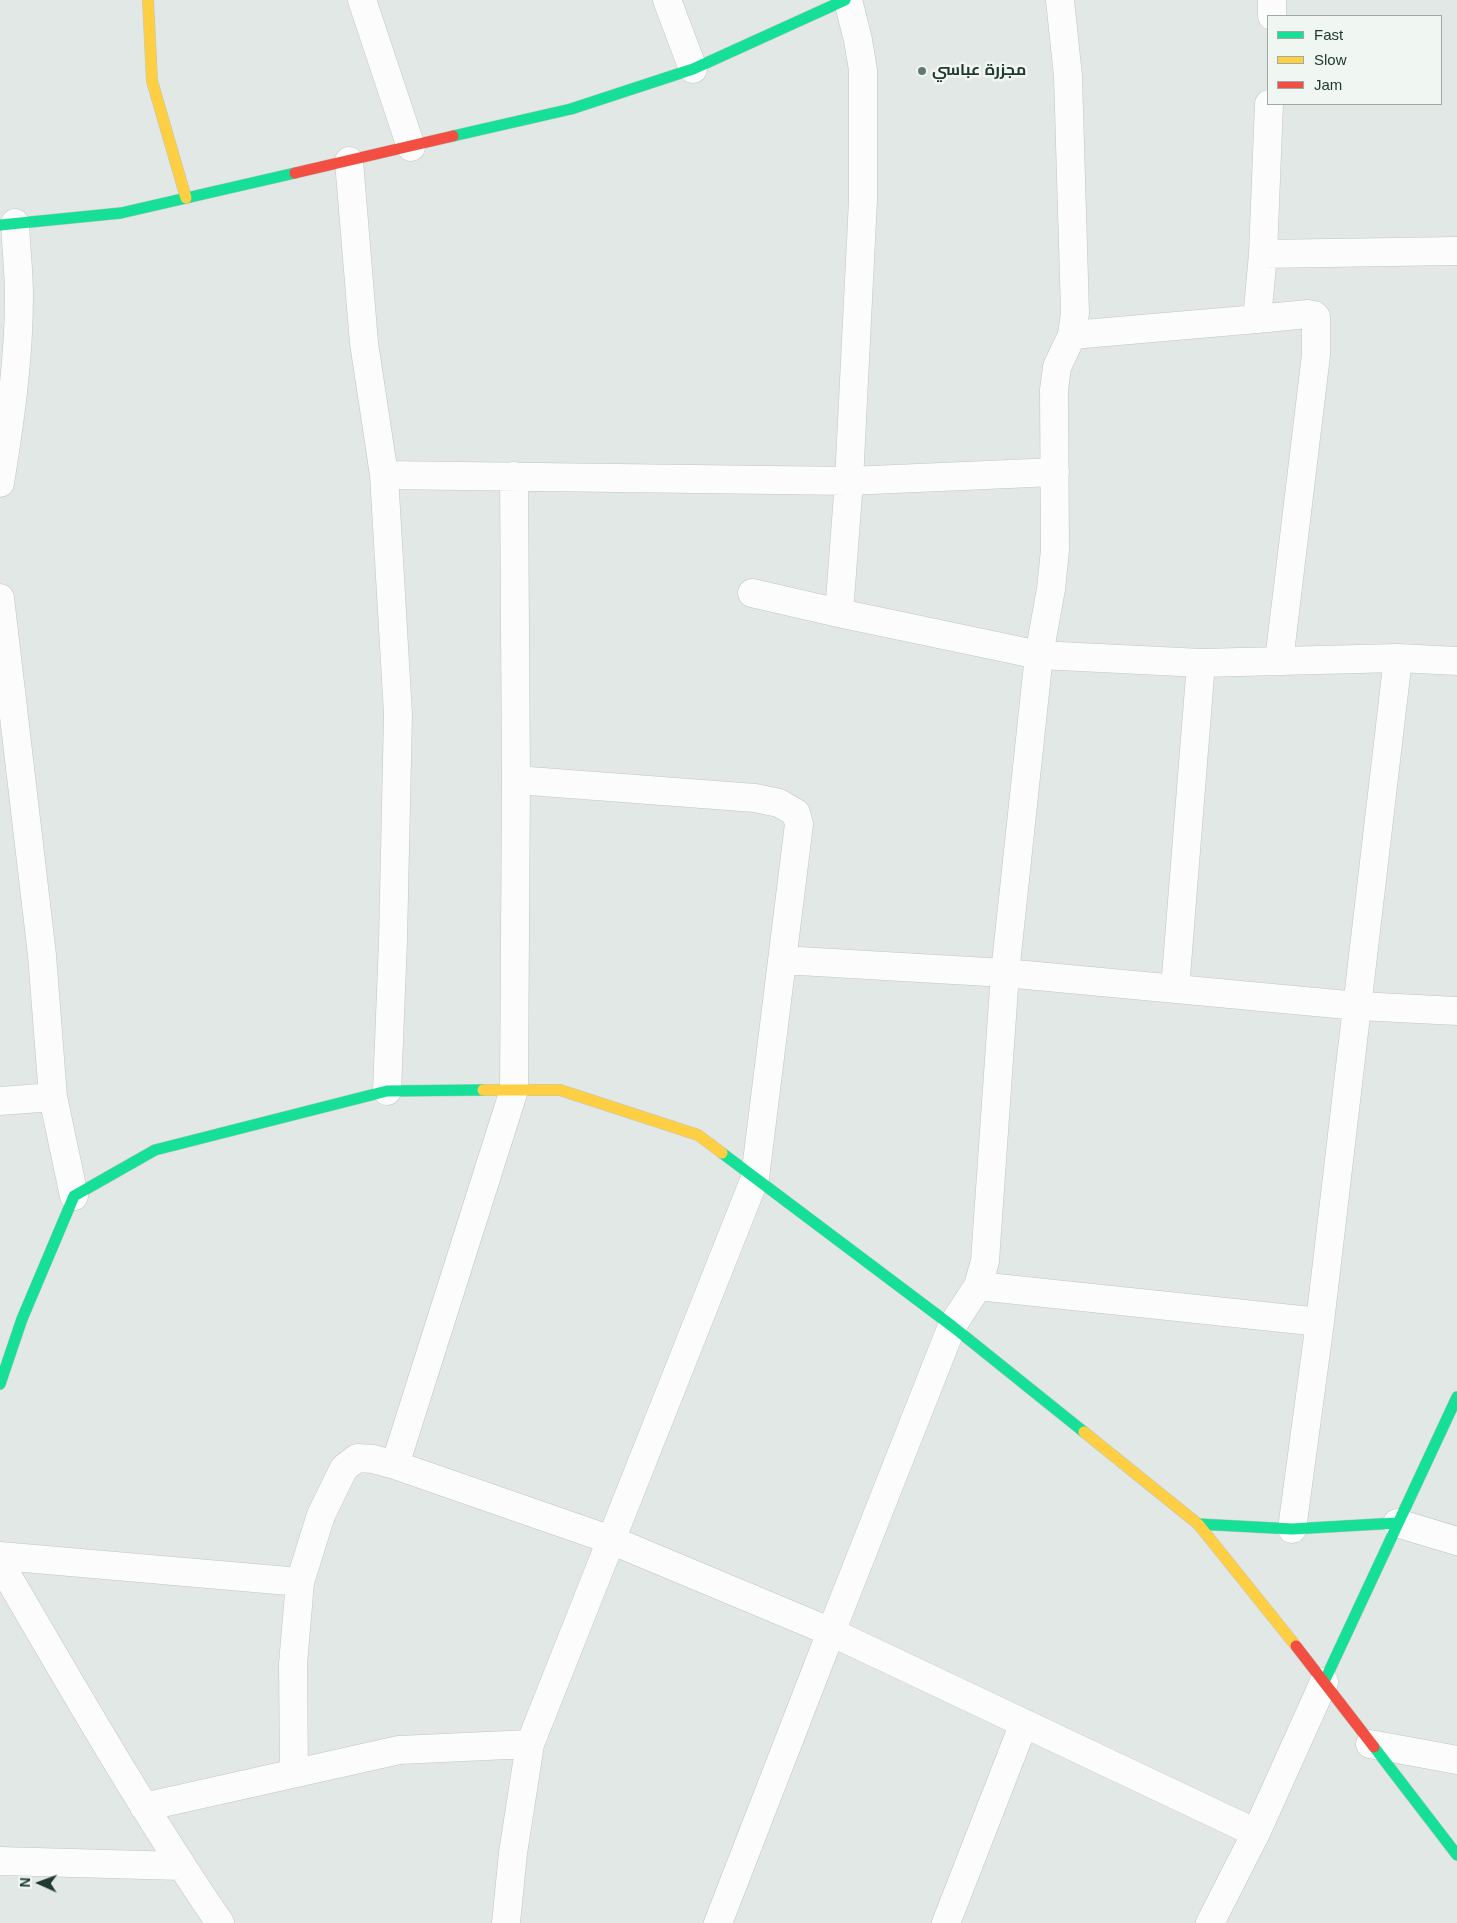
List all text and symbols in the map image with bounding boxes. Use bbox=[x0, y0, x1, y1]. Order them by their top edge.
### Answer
legend bbox=[1267, 15, 1442, 105]
text: Fast bbox=[1314, 26, 1343, 43]
text: Slow bbox=[1314, 51, 1347, 68]
place label: مجزرة عباسي bbox=[932, 61, 1026, 81]
marker: مجزرة عباسي bbox=[916, 65, 928, 77]
text: Jam bbox=[1314, 76, 1342, 93]
north arrow bbox=[15, 1858, 65, 1908]
text: N bbox=[17, 1877, 33, 1888]

